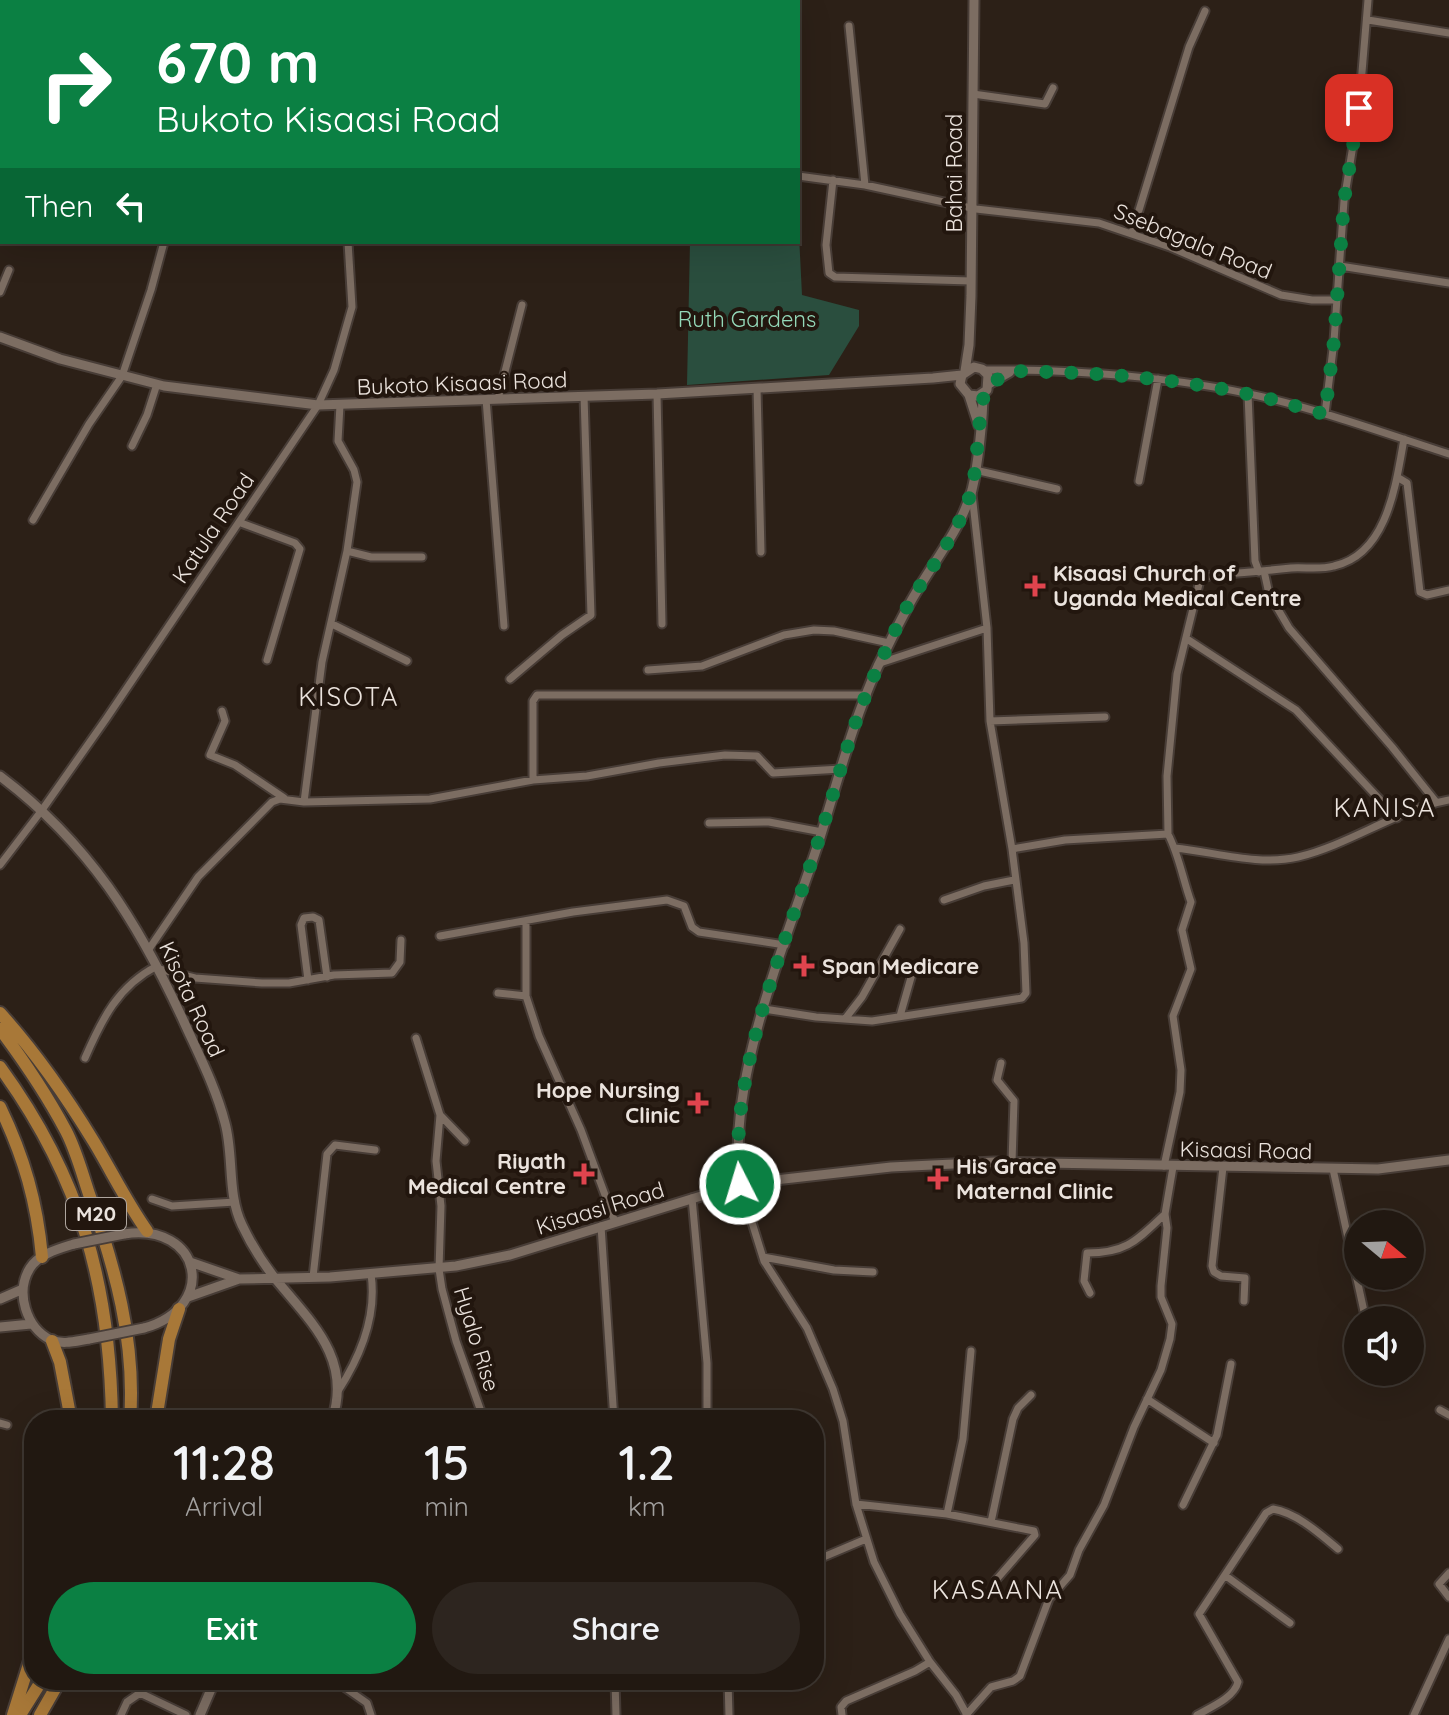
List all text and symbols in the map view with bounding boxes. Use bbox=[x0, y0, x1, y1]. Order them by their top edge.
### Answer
text: 670 m bbox=[156, 27, 319, 97]
icon: right bbox=[24, 32, 128, 136]
pin bbox=[1325, 74, 1393, 142]
icon: arrive bbox=[1337, 86, 1381, 130]
text: Bukoto Kisaasi Road bbox=[156, 96, 501, 141]
street label: Bahai Road bbox=[940, 114, 968, 232]
icon: left bbox=[109, 184, 153, 228]
text: Then bbox=[24, 187, 93, 225]
street label: Ssebagala Road bbox=[1110, 197, 1276, 285]
park label: Ruth Gardens bbox=[678, 305, 816, 333]
street label: Bukoto Kisaasi Road bbox=[356, 365, 568, 401]
street label: Katula Road bbox=[166, 467, 260, 589]
place label: Kisaasi Church of Uganda Medical Centre bbox=[1053, 559, 1301, 612]
marker: Kisaasi Church of Uganda Medical Centre bbox=[1024, 575, 1046, 597]
district label: KISOTA bbox=[298, 680, 400, 713]
district label: KANISA bbox=[1333, 791, 1437, 824]
street label: Kisota Road bbox=[153, 937, 231, 1061]
place label: Span Medicare bbox=[822, 952, 979, 980]
marker: Span Medicare bbox=[793, 955, 815, 977]
place label: Hope Nursing Clinic bbox=[536, 1076, 680, 1129]
marker: Hope Nursing Clinic bbox=[687, 1092, 709, 1114]
street label: Kisaasi Road bbox=[1179, 1135, 1313, 1165]
position arrow bbox=[698, 1142, 782, 1226]
place label: Riyath Medical Centre bbox=[408, 1147, 566, 1200]
place label: His Grace Maternal Clinic bbox=[956, 1152, 1113, 1205]
marker: Riyath Medical Centre bbox=[573, 1163, 595, 1185]
marker: His Grace Maternal Clinic bbox=[927, 1168, 949, 1190]
street label: Kisaasi Road bbox=[533, 1175, 667, 1241]
road number: M20 bbox=[66, 1198, 126, 1230]
north arrow bbox=[1344, 1210, 1424, 1290]
map controls bbox=[1344, 1210, 1424, 1386]
street label: Hyalo Rise bbox=[448, 1283, 506, 1395]
button: sound bbox=[1344, 1306, 1424, 1386]
text: 11:28 bbox=[173, 1432, 275, 1492]
text: 15 bbox=[424, 1432, 469, 1492]
text: 1.2 bbox=[619, 1432, 675, 1492]
text: Arrival bbox=[185, 1490, 263, 1523]
text: min bbox=[425, 1490, 469, 1523]
text: km bbox=[628, 1490, 666, 1523]
district label: KASAANA bbox=[932, 1573, 1064, 1606]
button: Exit bbox=[48, 1582, 416, 1674]
button: Share bbox=[432, 1582, 800, 1674]

